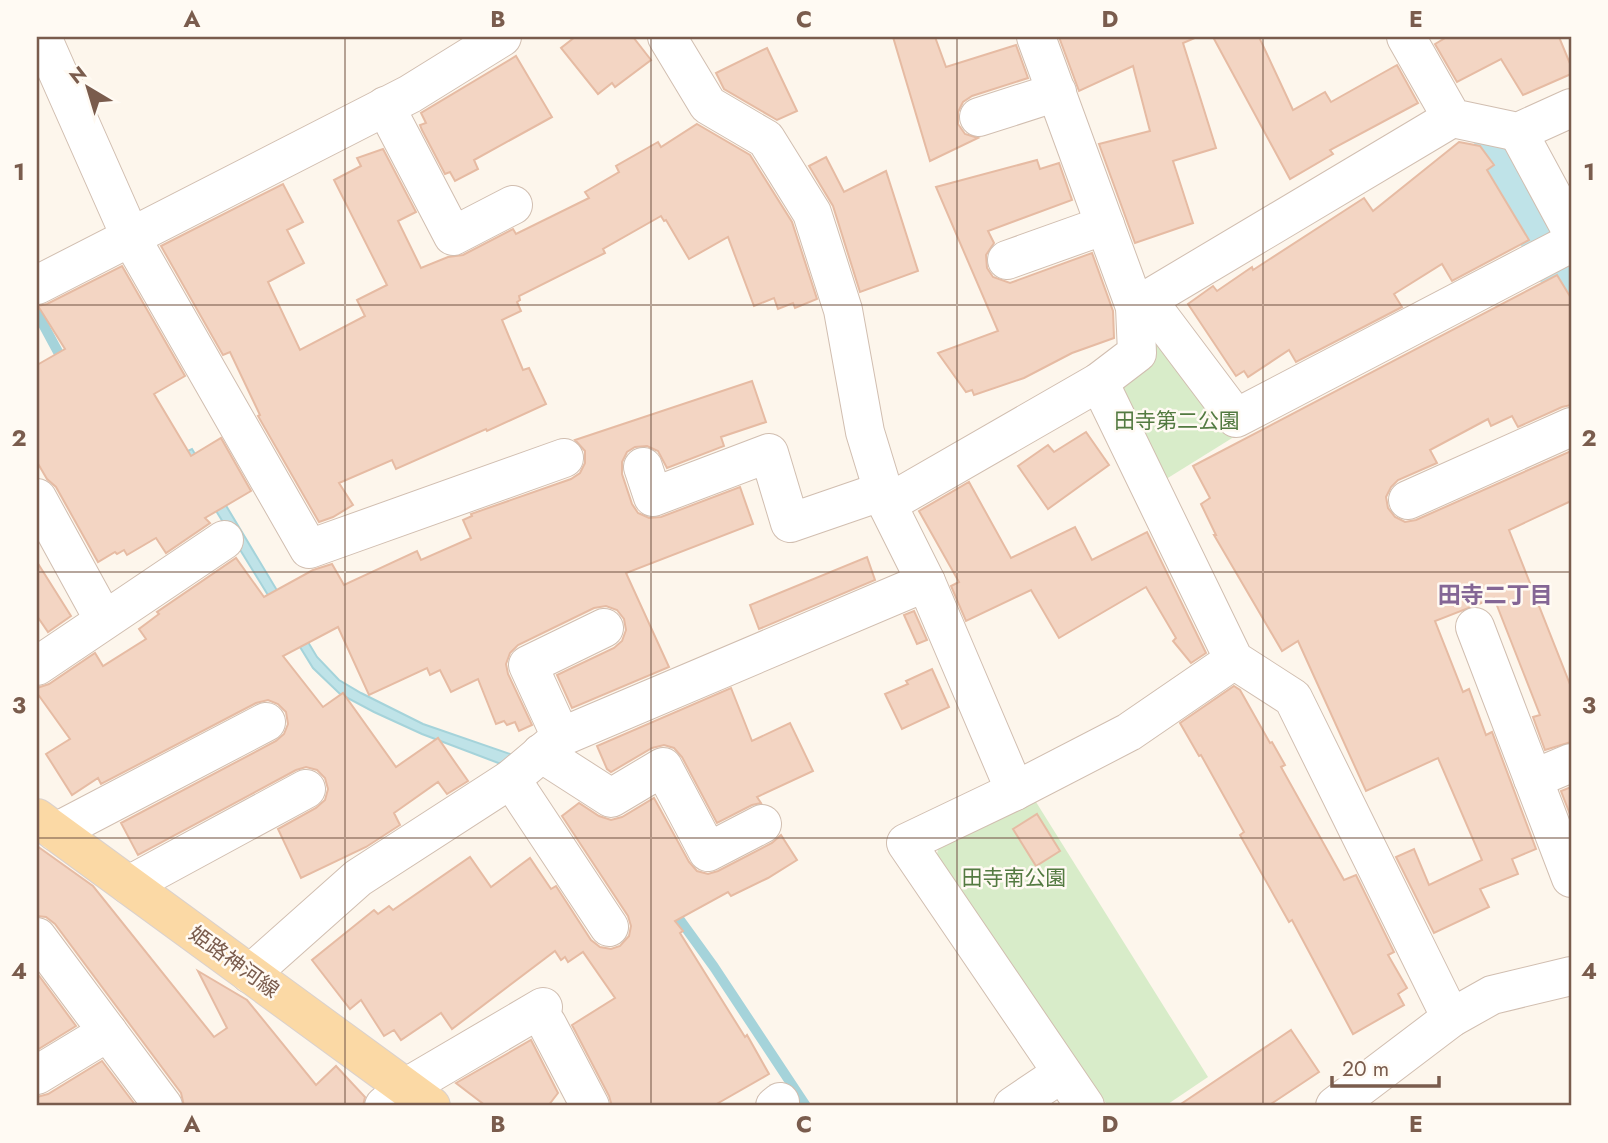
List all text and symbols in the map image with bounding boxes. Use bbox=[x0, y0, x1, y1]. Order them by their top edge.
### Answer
text: A bbox=[183, 2, 201, 36]
text: B bbox=[490, 2, 506, 36]
text: C bbox=[796, 2, 812, 36]
text: D bbox=[1102, 2, 1119, 36]
text: E bbox=[1409, 2, 1423, 36]
north arrow bbox=[52, 52, 122, 122]
text: N bbox=[64, 60, 92, 90]
text: 1 bbox=[13, 155, 25, 189]
text: 1 bbox=[1583, 155, 1595, 189]
park label: 田寺第二公園 bbox=[1114, 406, 1240, 436]
text: 2 bbox=[11, 421, 27, 455]
text: 2 bbox=[1581, 421, 1597, 455]
district label: 田寺二丁目 bbox=[1438, 578, 1553, 612]
text: 3 bbox=[12, 688, 26, 722]
text: 3 bbox=[1582, 688, 1596, 722]
park label: 田寺南公園 bbox=[962, 863, 1067, 893]
street label: 姫路神河線 bbox=[183, 919, 285, 1005]
text: 4 bbox=[11, 954, 27, 988]
text: 4 bbox=[1581, 954, 1597, 988]
scale bar bbox=[1332, 1045, 1438, 1089]
text: 20 m bbox=[1342, 1054, 1389, 1084]
text: A bbox=[183, 1107, 201, 1141]
text: B bbox=[490, 1107, 506, 1141]
text: C bbox=[796, 1107, 812, 1141]
text: D bbox=[1102, 1107, 1119, 1141]
text: E bbox=[1409, 1107, 1423, 1141]

